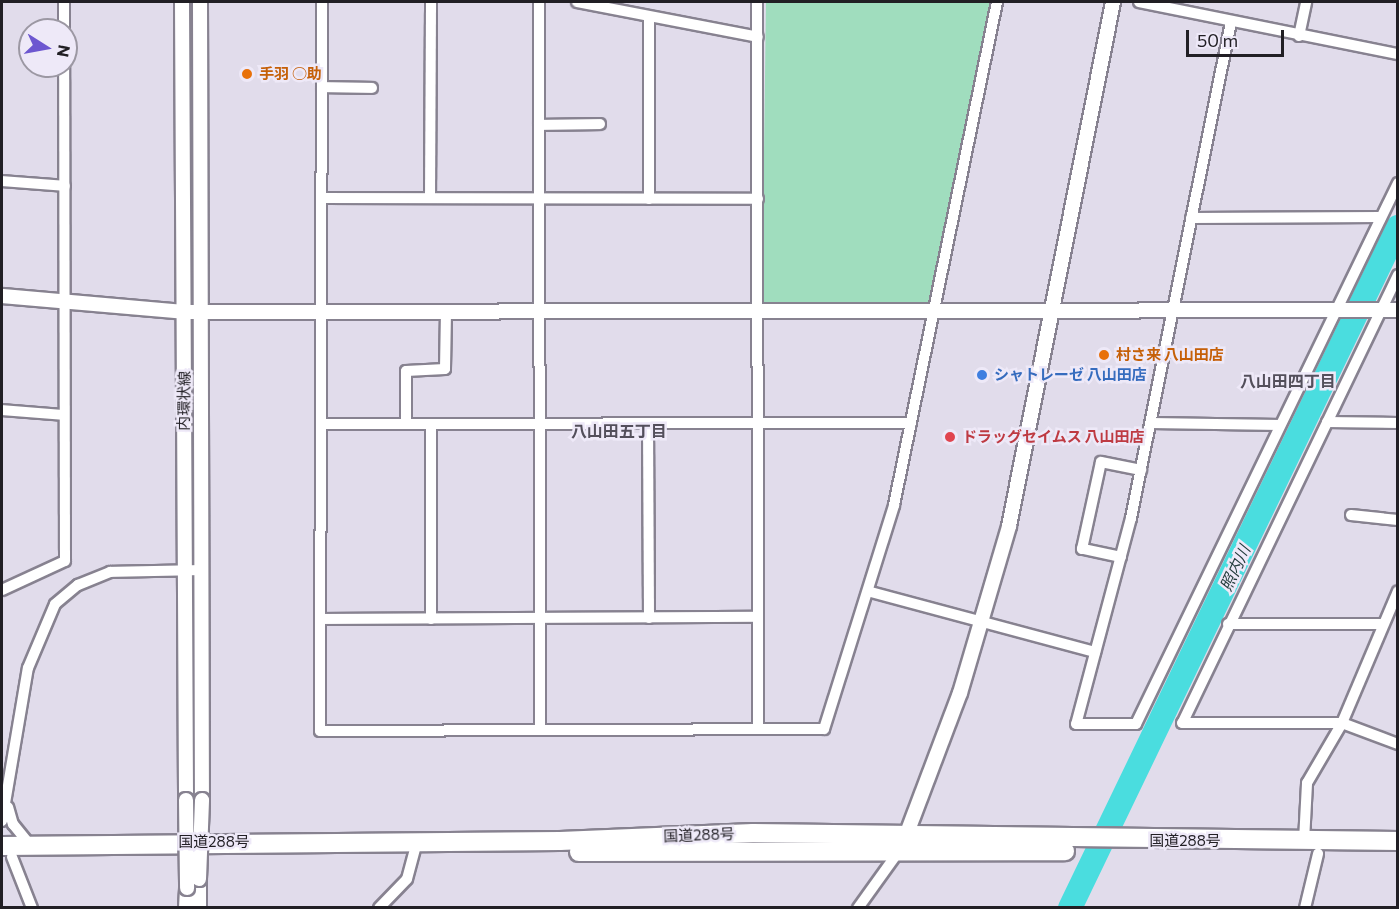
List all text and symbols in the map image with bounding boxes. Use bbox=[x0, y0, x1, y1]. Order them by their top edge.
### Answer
north arrow bbox=[18, 18, 78, 78]
scale bar bbox=[1189, 18, 1286, 56]
text: 50 m bbox=[1197, 29, 1238, 51]
text: N bbox=[54, 43, 75, 59]
place label: 手羽 ○助 bbox=[259, 65, 322, 83]
marker: 手羽 ○助 bbox=[240, 67, 254, 81]
place label: 村さ来 八山田店 bbox=[1116, 346, 1224, 364]
marker: 村さ来 八山田店 bbox=[1097, 348, 1111, 362]
place label: シャトレーゼ 八山田店 bbox=[994, 366, 1147, 384]
marker: シャトレーゼ 八山田店 bbox=[975, 368, 989, 382]
street label: 内環状線 bbox=[174, 371, 194, 431]
district label: 八山田四丁目 bbox=[1240, 371, 1336, 391]
district label: 八山田五丁目 bbox=[571, 421, 667, 441]
place label: ドラッグセイムス 八山田店 bbox=[962, 428, 1145, 446]
marker: ドラッグセイムス 八山田店 bbox=[943, 430, 957, 444]
water label: 照内川 bbox=[1216, 542, 1254, 594]
street label: 国道288号 bbox=[663, 825, 735, 845]
street label: 国道288号 bbox=[1149, 832, 1221, 850]
street label: 国道288号 bbox=[178, 833, 250, 851]

